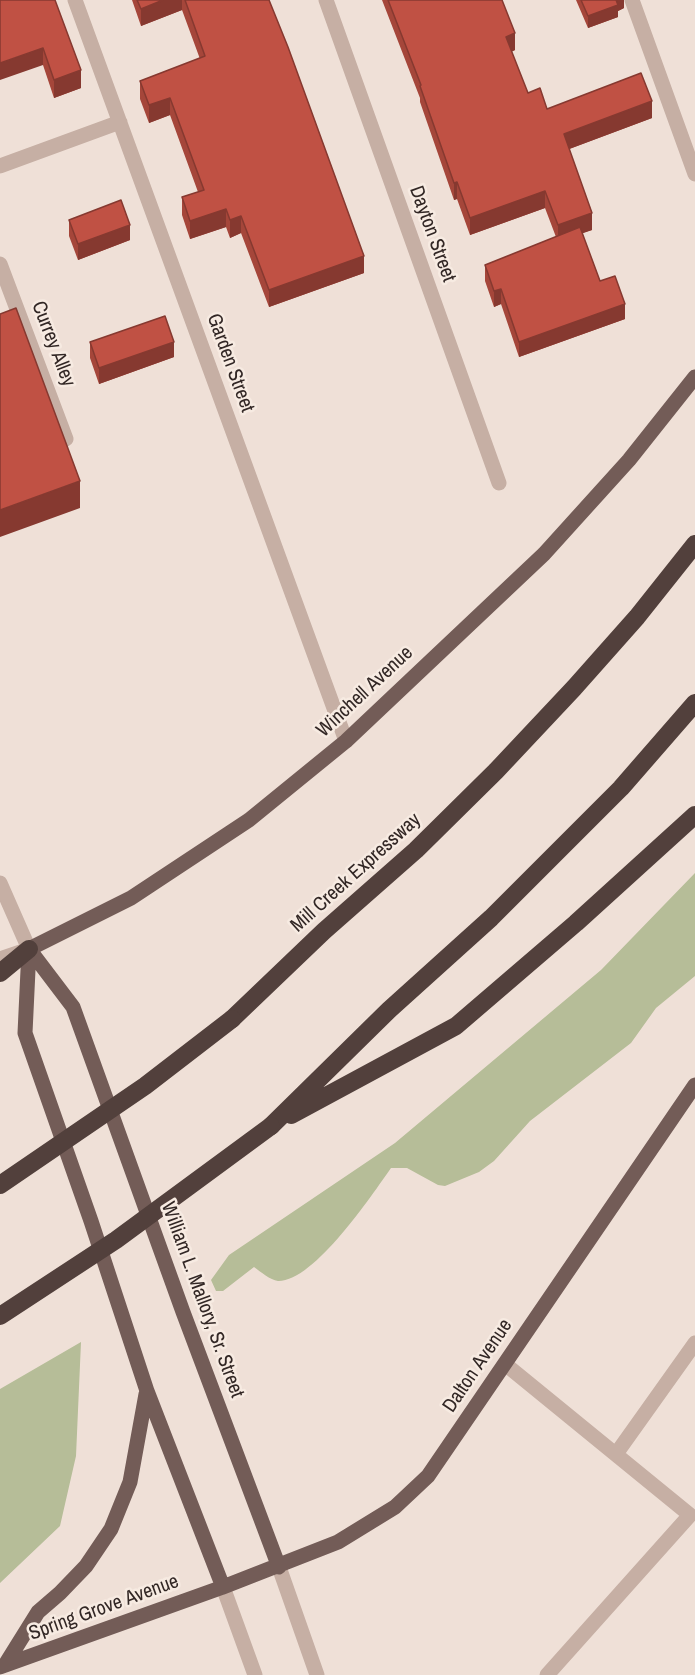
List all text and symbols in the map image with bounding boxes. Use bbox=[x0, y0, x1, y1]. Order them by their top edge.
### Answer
street label: Dayton Street bbox=[404, 183, 460, 285]
street label: Currey Alley bbox=[26, 298, 80, 390]
street label: Garden Street bbox=[201, 310, 259, 416]
street label: Winchell Avenue bbox=[312, 641, 418, 743]
street label: Mill Creek Expressway bbox=[286, 808, 426, 938]
street label: William L. Mallory, Sr. Street bbox=[155, 1199, 249, 1401]
street label: Dalton Avenue bbox=[438, 1315, 518, 1417]
street label: Spring Grove Avenue bbox=[26, 1570, 182, 1646]

